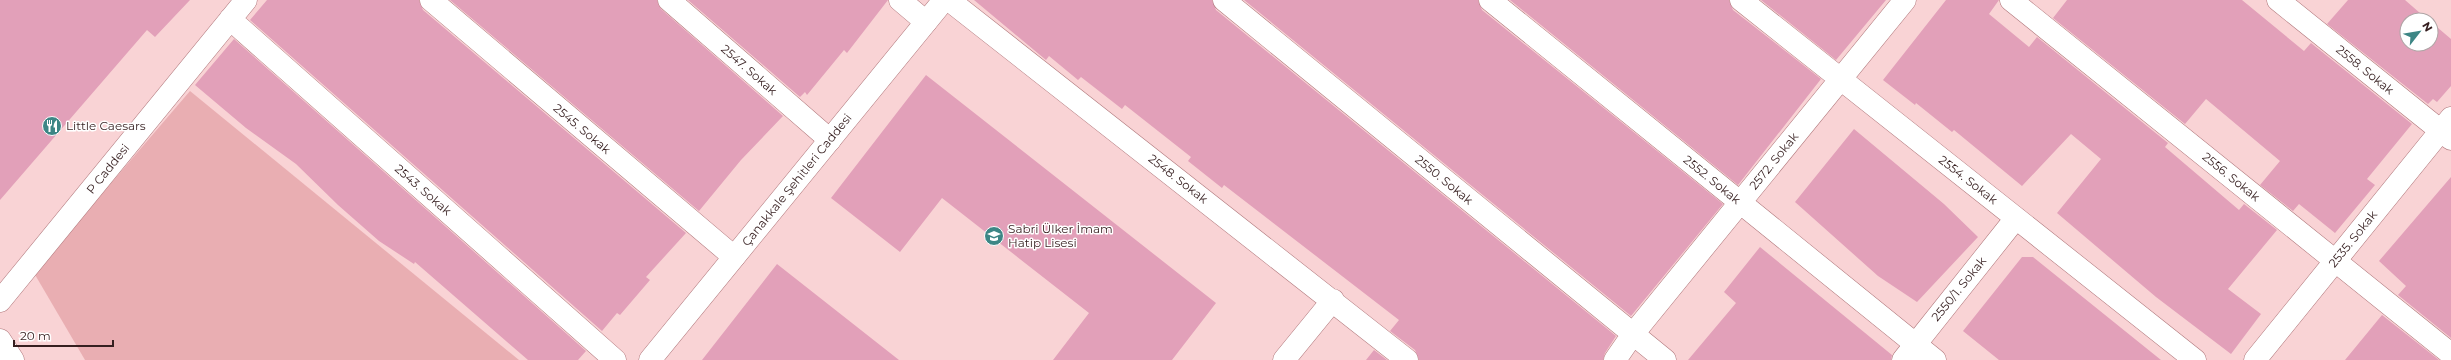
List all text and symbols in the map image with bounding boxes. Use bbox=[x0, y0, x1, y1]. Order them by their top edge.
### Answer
north arrow bbox=[2399, 12, 2439, 52]
text: N bbox=[2419, 19, 2436, 34]
street label: 2547. Sokak bbox=[718, 41, 781, 99]
street label: 2558. Sokak bbox=[2333, 42, 2398, 98]
street label: 2545. Sokak bbox=[551, 100, 615, 157]
street label: Çanakkale Şehitleri Caddesi bbox=[739, 110, 855, 249]
restaurant icon: Little Caesars bbox=[41, 115, 63, 137]
place label: Little Caesars bbox=[66, 118, 146, 133]
street label: 2572. Sokak bbox=[1746, 128, 1802, 192]
street label: P Caddesi bbox=[83, 141, 132, 197]
street label: 2556. Sokak bbox=[2200, 149, 2264, 205]
street label: 2548. Sokak bbox=[1146, 151, 1212, 207]
street label: 2550. Sokak bbox=[1412, 152, 1477, 208]
street label: 2552. Sokak bbox=[1681, 152, 1745, 208]
street label: 2554. Sokak bbox=[1936, 152, 2001, 208]
street label: 2543. Sokak bbox=[392, 161, 455, 219]
street label: 2535. Sokak bbox=[2325, 207, 2381, 270]
place label: Sabri Ülker İmam Hatip Lisesi bbox=[1008, 221, 1113, 250]
school or university icon: Sabri Ülker İmam Hatip Lisesi bbox=[983, 225, 1005, 247]
street label: 2550/1. Sokak bbox=[1928, 253, 1990, 324]
scale bar bbox=[14, 322, 113, 348]
text: 20 m bbox=[20, 328, 51, 343]

